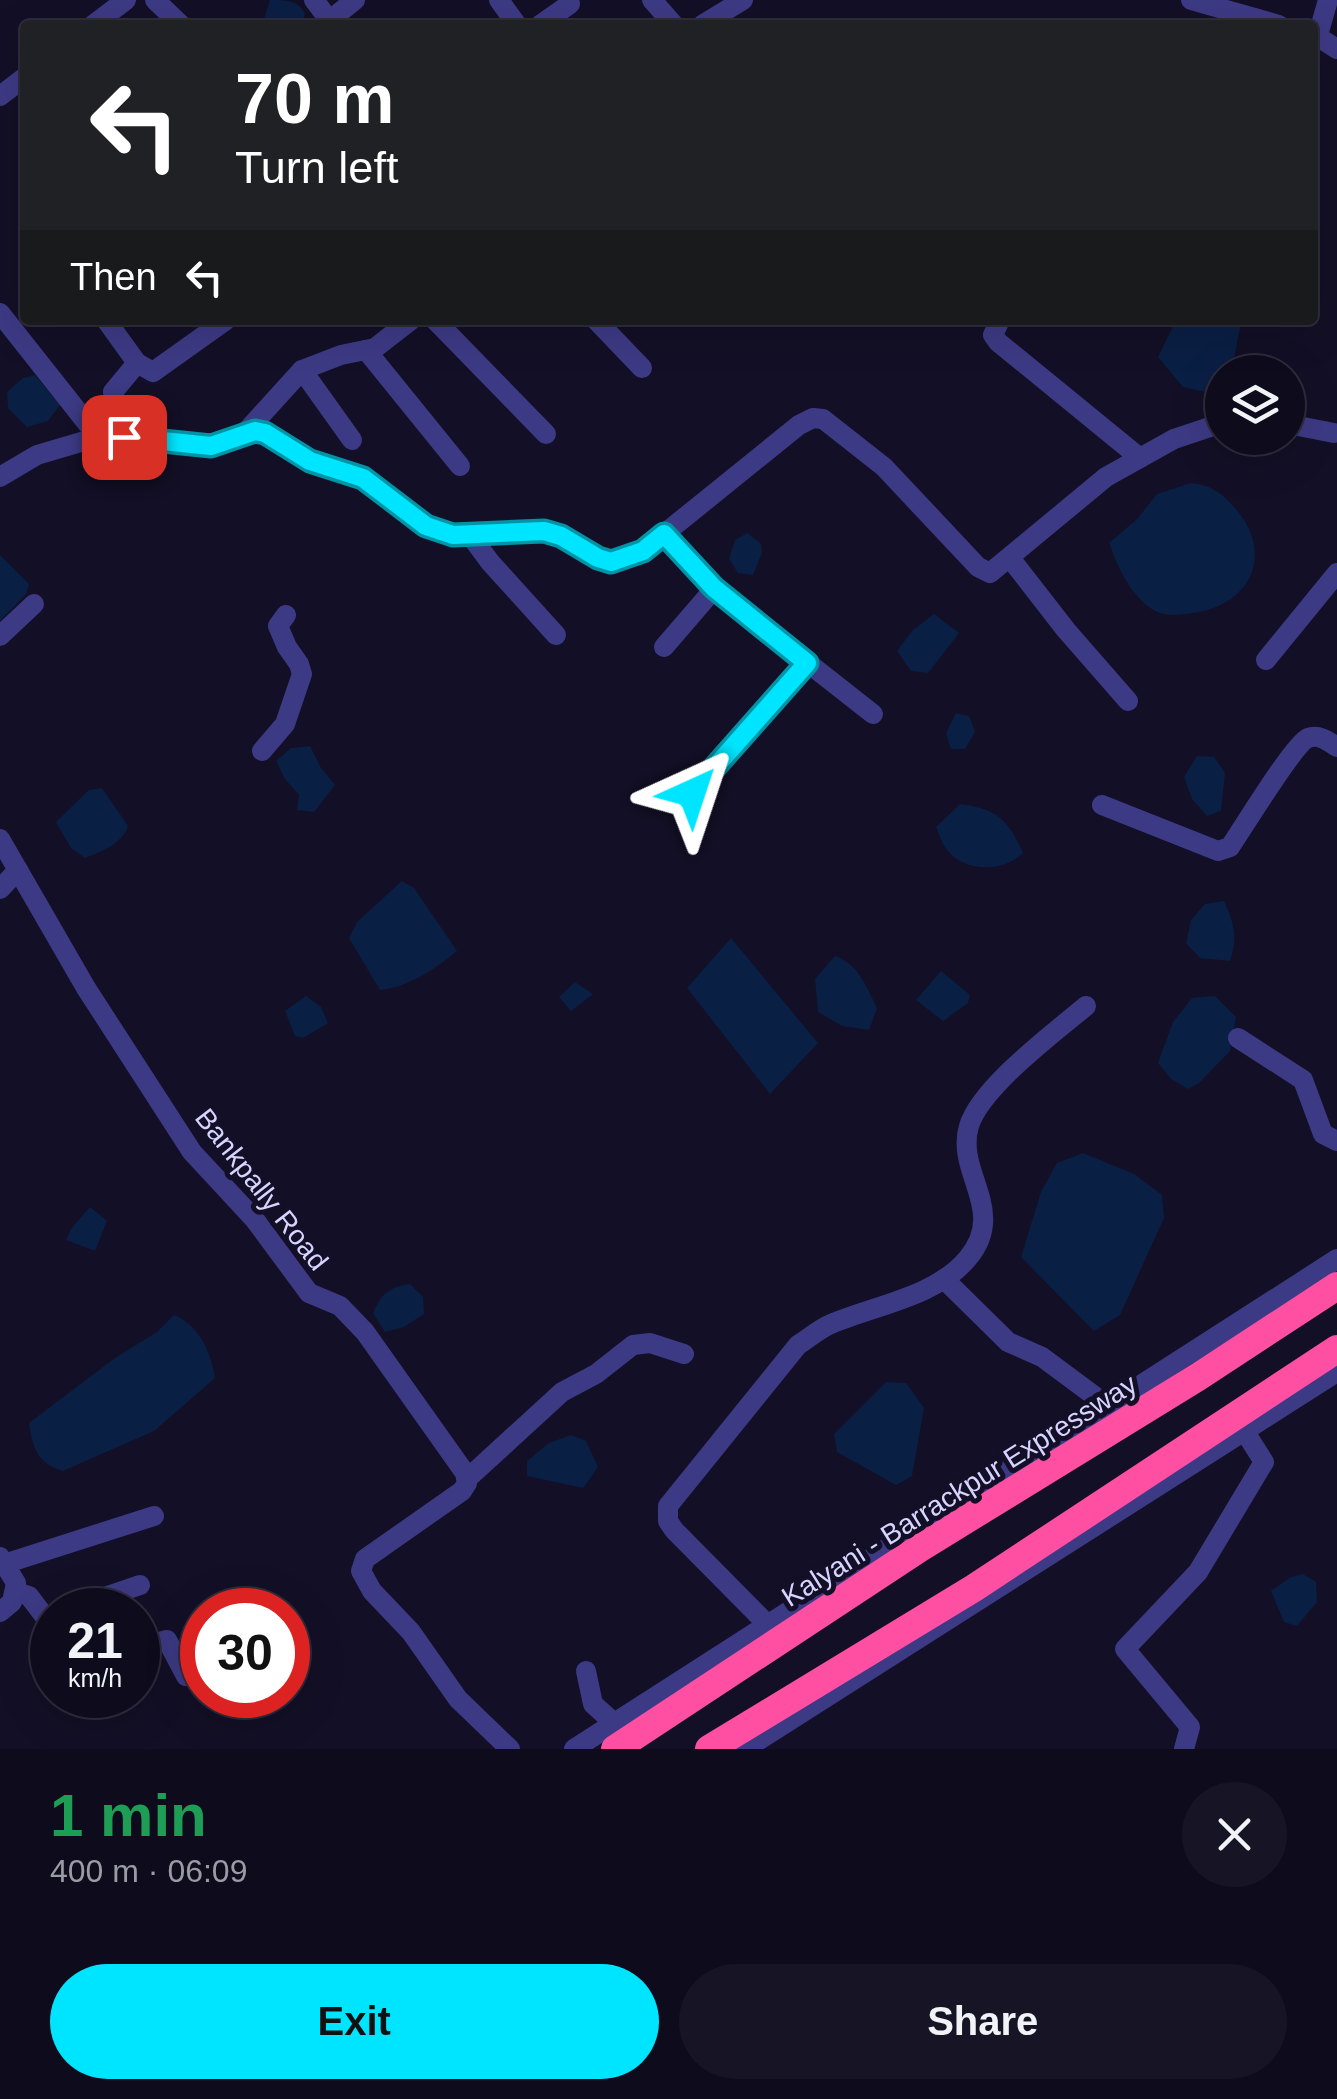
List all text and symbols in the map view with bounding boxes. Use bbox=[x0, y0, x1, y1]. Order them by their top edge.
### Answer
icon: left bbox=[70, 60, 200, 190]
text: 70 m bbox=[235, 60, 395, 138]
text: Turn left bbox=[235, 142, 398, 193]
icon: left bbox=[177, 250, 232, 305]
text: Then bbox=[70, 256, 157, 298]
map controls bbox=[1205, 355, 1305, 455]
button: layers bbox=[1205, 355, 1305, 455]
pin bbox=[82, 395, 167, 480]
icon: arrive bbox=[97, 410, 152, 465]
position arrow bbox=[640, 741, 744, 845]
street label: Bankpally Road bbox=[189, 1102, 334, 1276]
street label: Kalyani - Barrackpur Expressway bbox=[776, 1368, 1142, 1613]
speed limit sign: 30 bbox=[180, 1588, 310, 1718]
text: 21 bbox=[67, 1613, 123, 1669]
text: km/h bbox=[68, 1664, 122, 1692]
text: 1 min bbox=[50, 1782, 207, 1849]
button: close bbox=[1182, 1782, 1287, 1887]
text: 400 m · 06:09 bbox=[50, 1853, 247, 1889]
button: Exit bbox=[50, 1964, 659, 2079]
button: Share bbox=[679, 1964, 1287, 2079]

